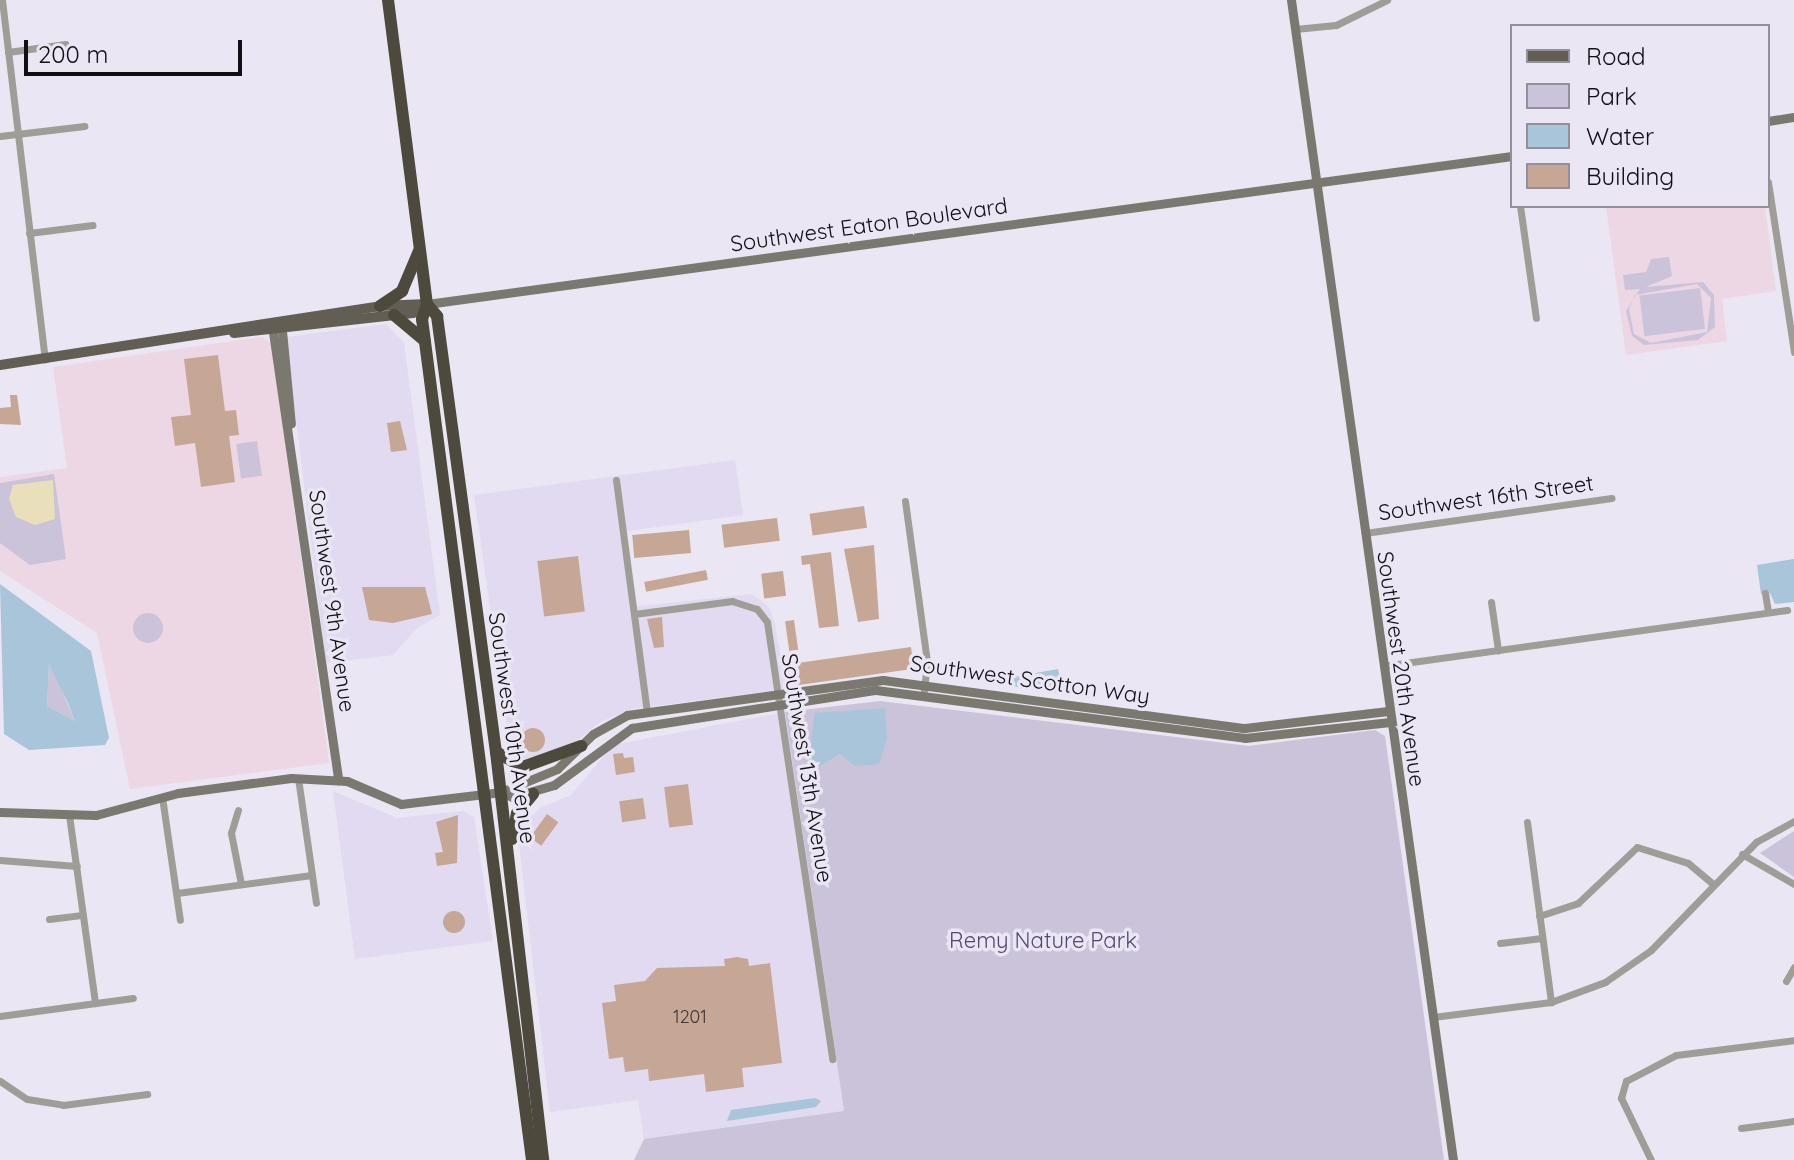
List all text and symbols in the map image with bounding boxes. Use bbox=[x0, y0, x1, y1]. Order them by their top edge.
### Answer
scale bar bbox=[28, 24, 246, 74]
legend bbox=[1510, 24, 1770, 208]
text: 200 m bbox=[38, 39, 108, 69]
text: Road bbox=[1586, 41, 1646, 71]
text: Park bbox=[1586, 81, 1637, 111]
text: Water bbox=[1586, 121, 1654, 151]
text: Building bbox=[1586, 161, 1674, 191]
street label: Southwest Eaton Boulevard bbox=[729, 192, 1009, 258]
street label: Southwest 16th Street bbox=[1377, 470, 1595, 526]
street label: Southwest 9th Avenue bbox=[303, 488, 361, 714]
street label: Southwest 20th Avenue bbox=[1371, 550, 1431, 788]
street label: Southwest 10th Avenue bbox=[483, 611, 541, 845]
street label: Southwest Scotton Way bbox=[909, 650, 1151, 710]
street label: Southwest 13th Avenue bbox=[776, 651, 838, 885]
park label: Remy Nature Park bbox=[949, 928, 1137, 954]
house number: 1201 bbox=[673, 1006, 707, 1028]

